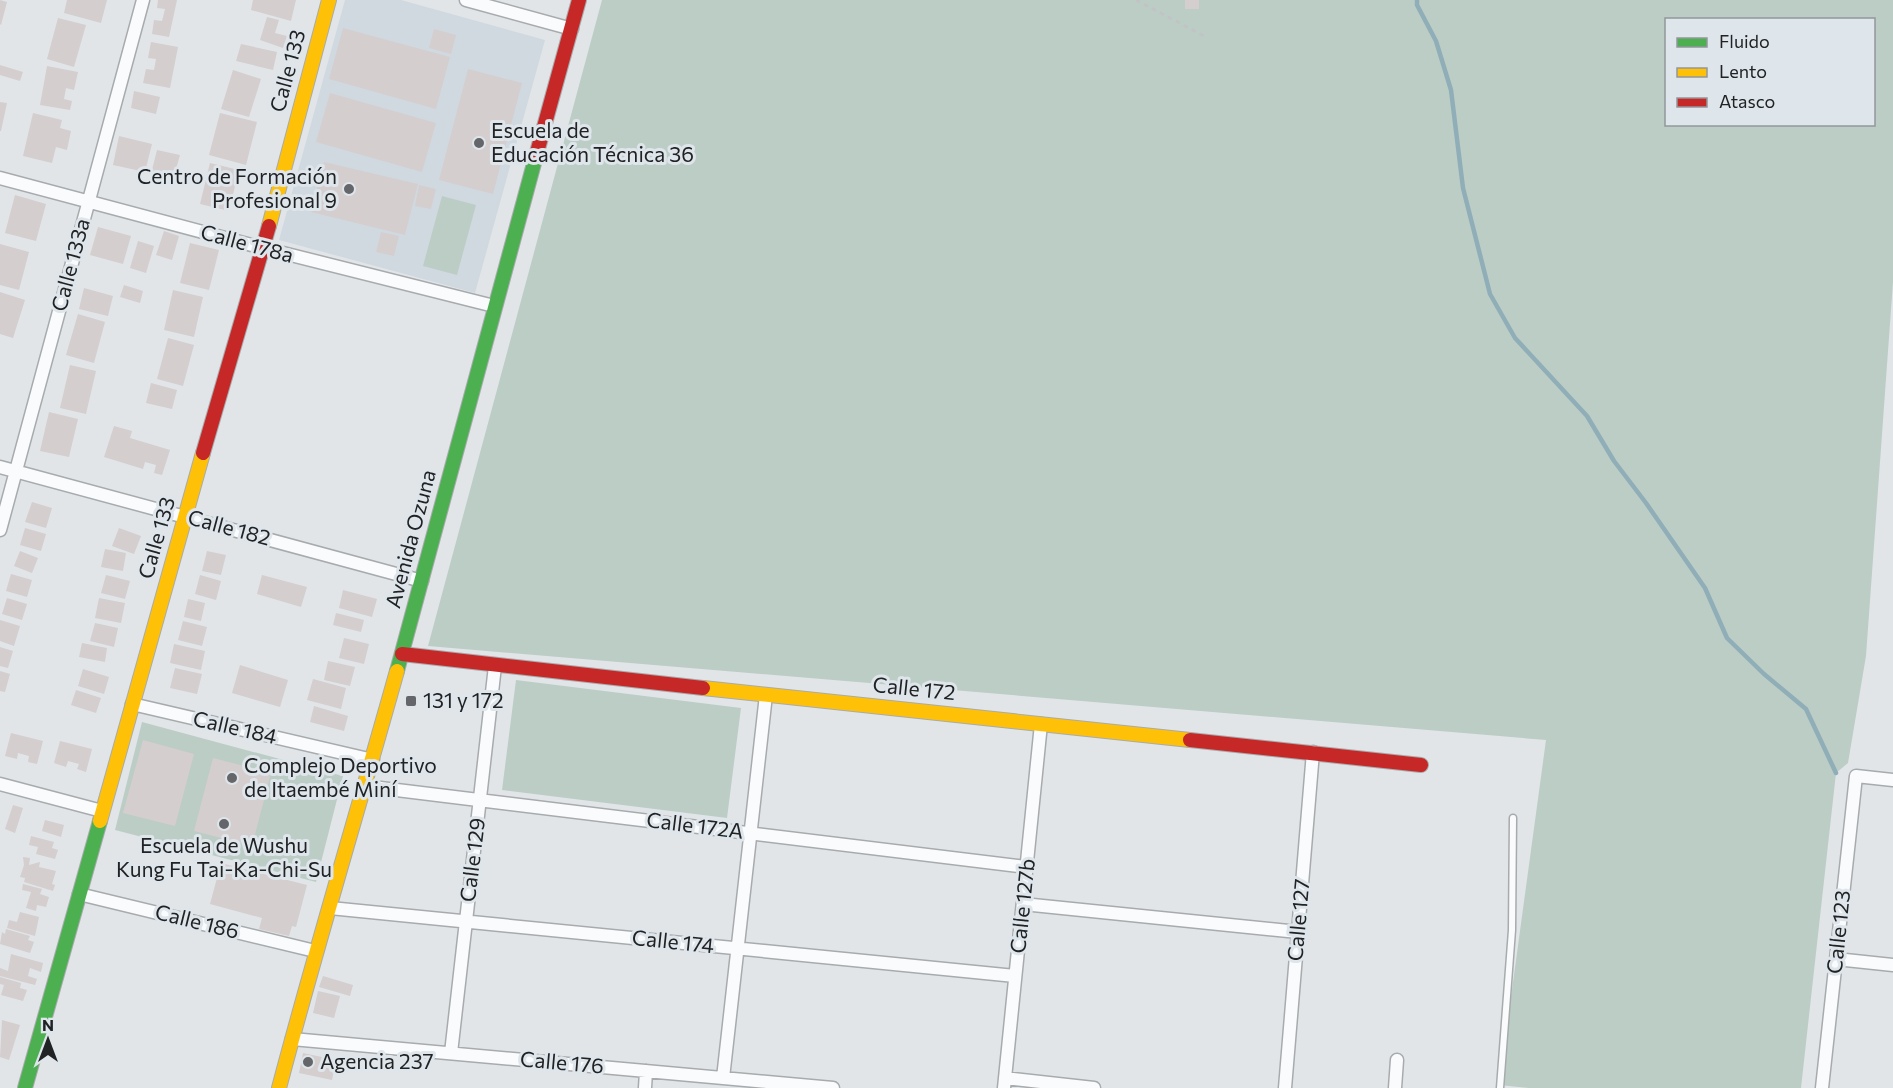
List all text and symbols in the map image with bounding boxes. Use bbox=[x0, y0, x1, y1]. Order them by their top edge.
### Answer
legend bbox=[1665, 18, 1875, 126]
street label: Calle 133 bbox=[264, 27, 309, 114]
text: Fluido bbox=[1719, 30, 1770, 52]
text: Lento bbox=[1719, 60, 1767, 82]
text: Atasco bbox=[1719, 90, 1775, 112]
place label: Escuela de Educación Técnica 36 bbox=[491, 117, 694, 166]
marker: Escuela de Educación Técnica 36 bbox=[472, 136, 486, 150]
place label: Centro de Formación Profesional 9 bbox=[137, 163, 337, 212]
marker: Centro de Formación Profesional 9 bbox=[342, 182, 356, 196]
street label: Calle 133a bbox=[45, 215, 94, 314]
street label: Calle 178a bbox=[198, 218, 296, 267]
street label: Avenida Ozuna bbox=[379, 467, 440, 610]
street label: Calle 133 bbox=[132, 494, 179, 581]
street label: Calle 182 bbox=[185, 504, 273, 550]
street label: Calle 172 bbox=[872, 671, 957, 704]
place label: 131 y 172 bbox=[423, 687, 504, 712]
marker: 131 y 172 bbox=[404, 694, 418, 708]
street label: Calle 184 bbox=[191, 705, 280, 748]
place label: Complejo Deportivo de Itaembé Miní bbox=[244, 752, 437, 801]
marker: Complejo Deportivo de Itaembé Miní bbox=[225, 771, 239, 785]
street label: Calle 172A bbox=[645, 806, 745, 843]
street label: Calle 129 bbox=[454, 816, 489, 903]
marker: Escuela de Wushu Kung Fu Tai-Ka-Chi-Su bbox=[217, 817, 231, 831]
place label: Escuela de Wushu Kung Fu Tai-Ka-Chi-Su bbox=[116, 832, 332, 881]
street label: Calle 127b bbox=[1004, 857, 1039, 954]
street label: Calle 127 bbox=[1281, 878, 1314, 962]
street label: Calle 123 bbox=[1821, 889, 1854, 975]
street label: Calle 186 bbox=[153, 898, 242, 943]
street label: Calle 174 bbox=[631, 924, 716, 957]
north arrow bbox=[18, 1010, 78, 1070]
text: N bbox=[42, 1015, 54, 1034]
street label: Calle 176 bbox=[519, 1045, 605, 1078]
place label: Agencia 237 bbox=[320, 1048, 434, 1073]
marker: Agencia 237 bbox=[301, 1055, 315, 1069]

